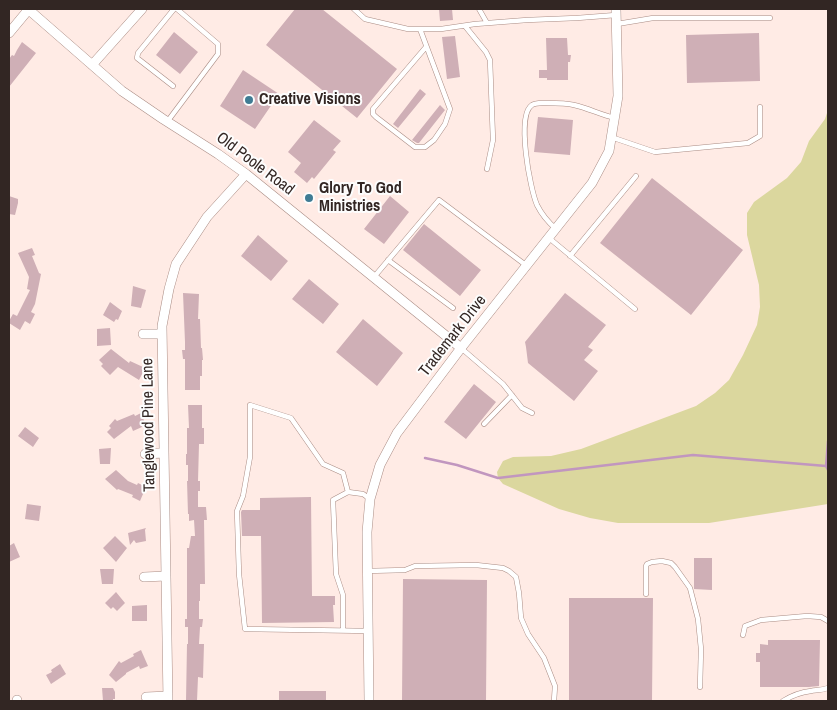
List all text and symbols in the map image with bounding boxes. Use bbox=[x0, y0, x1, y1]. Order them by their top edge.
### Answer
place label: Creative Visions bbox=[259, 90, 361, 110]
marker: Creative Visions bbox=[243, 94, 255, 106]
street label: Old Poole Road bbox=[212, 128, 298, 200]
place label: Glory To God Ministries bbox=[319, 179, 402, 217]
marker: Glory To God Ministries bbox=[303, 192, 315, 204]
street label: Trademark Drive bbox=[415, 292, 491, 380]
street label: Tanglewood Pine Lane bbox=[138, 358, 160, 492]

